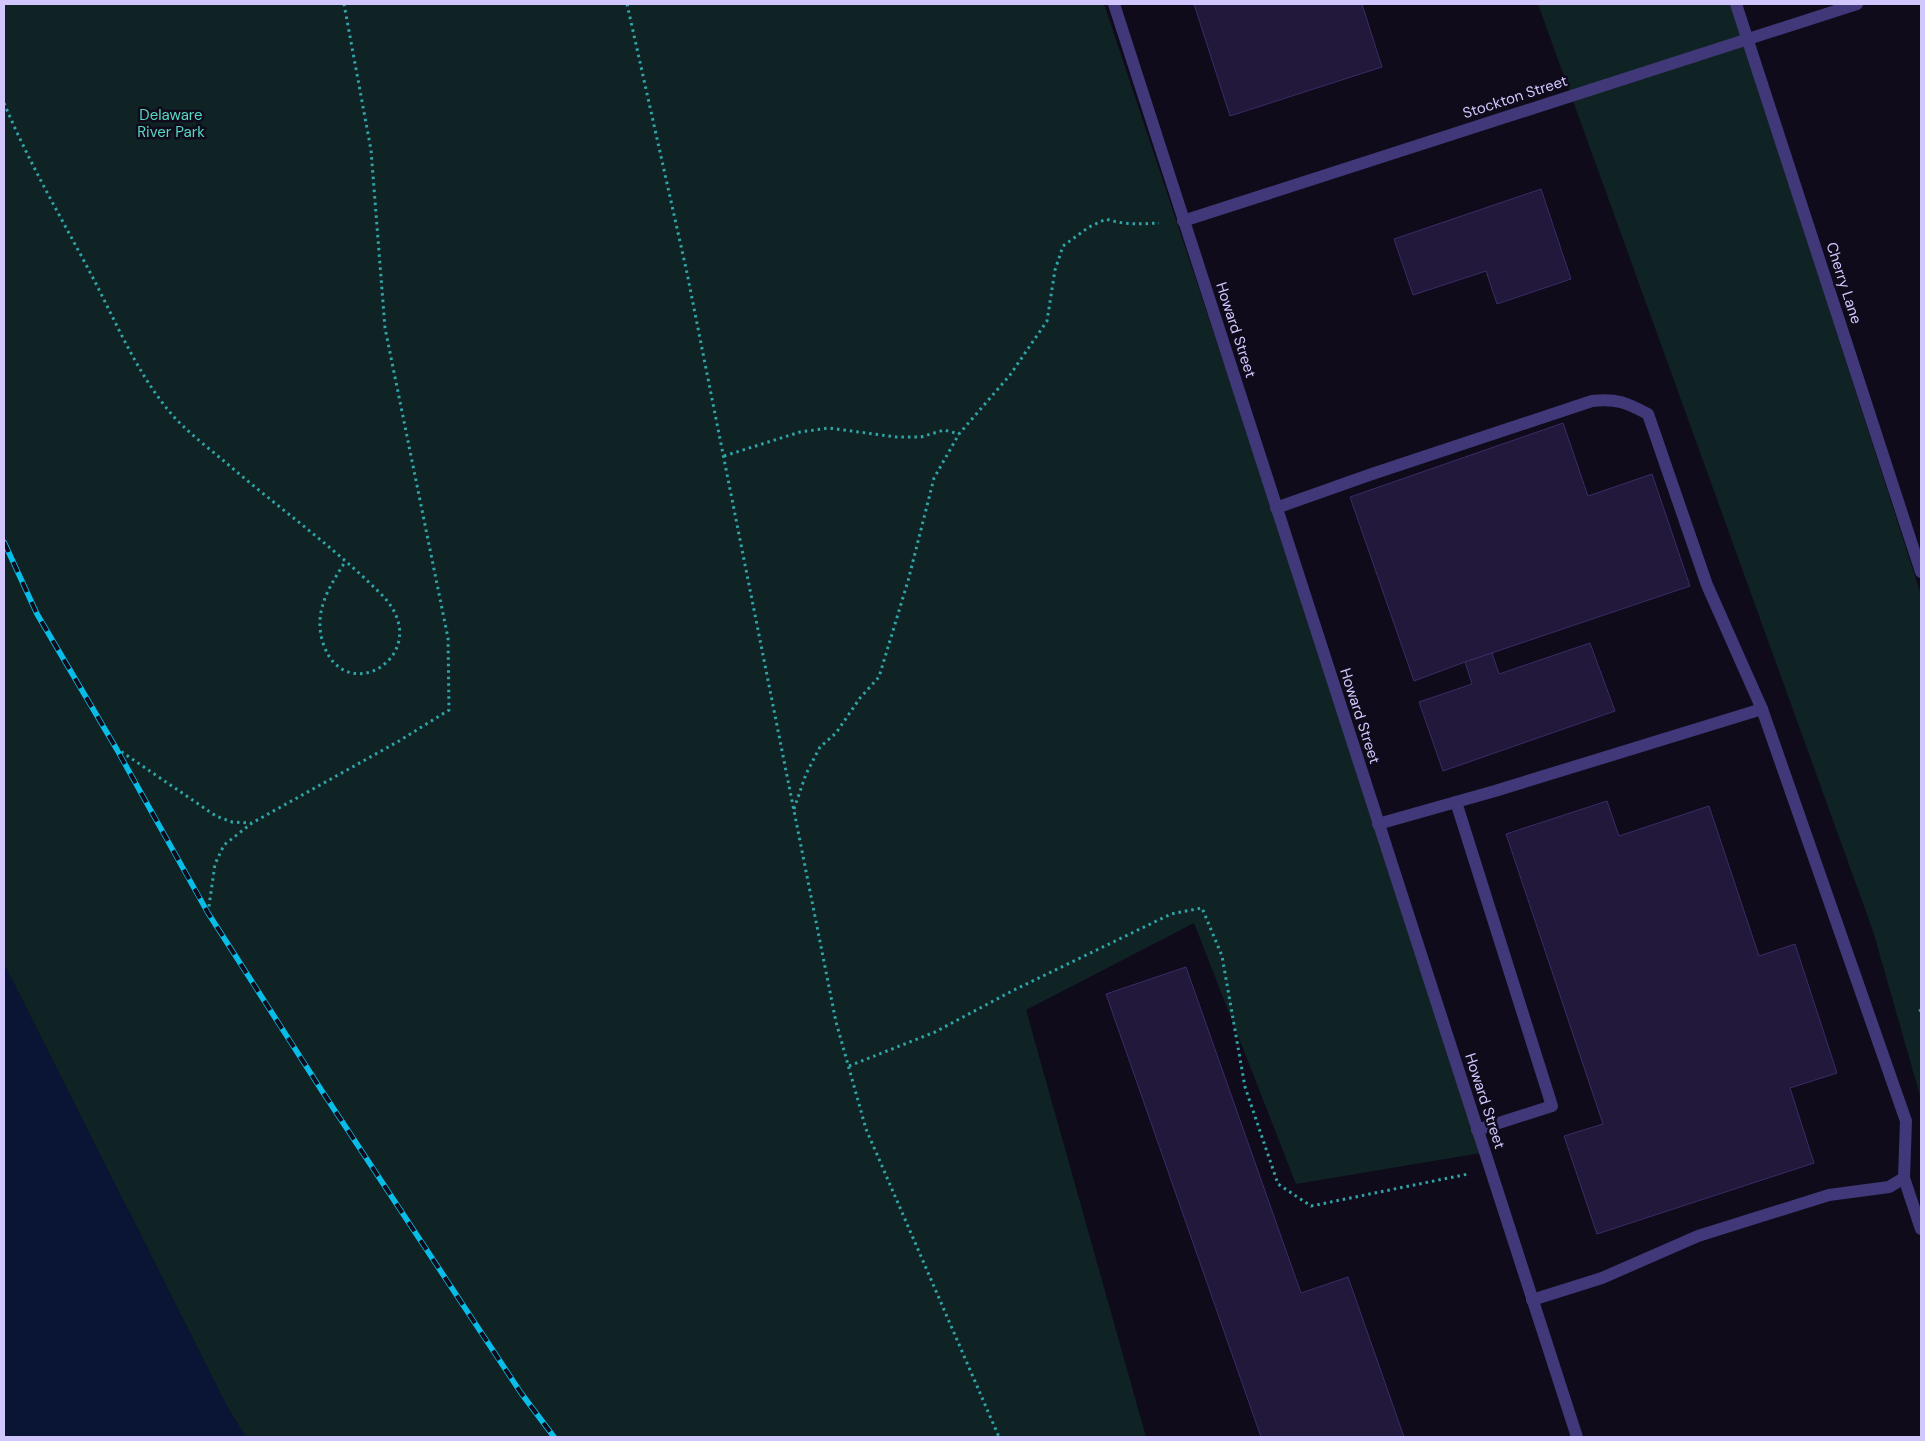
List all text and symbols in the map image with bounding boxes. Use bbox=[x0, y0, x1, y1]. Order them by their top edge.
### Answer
street label: Stockton Street bbox=[1460, 71, 1570, 123]
park label: Delaware River Park bbox=[137, 105, 205, 142]
street label: Cherry Lane bbox=[1821, 240, 1867, 326]
street label: Howard Street bbox=[1211, 280, 1261, 380]
street label: Howard Street bbox=[1335, 666, 1385, 766]
street label: Howard Street bbox=[1460, 1051, 1510, 1151]

